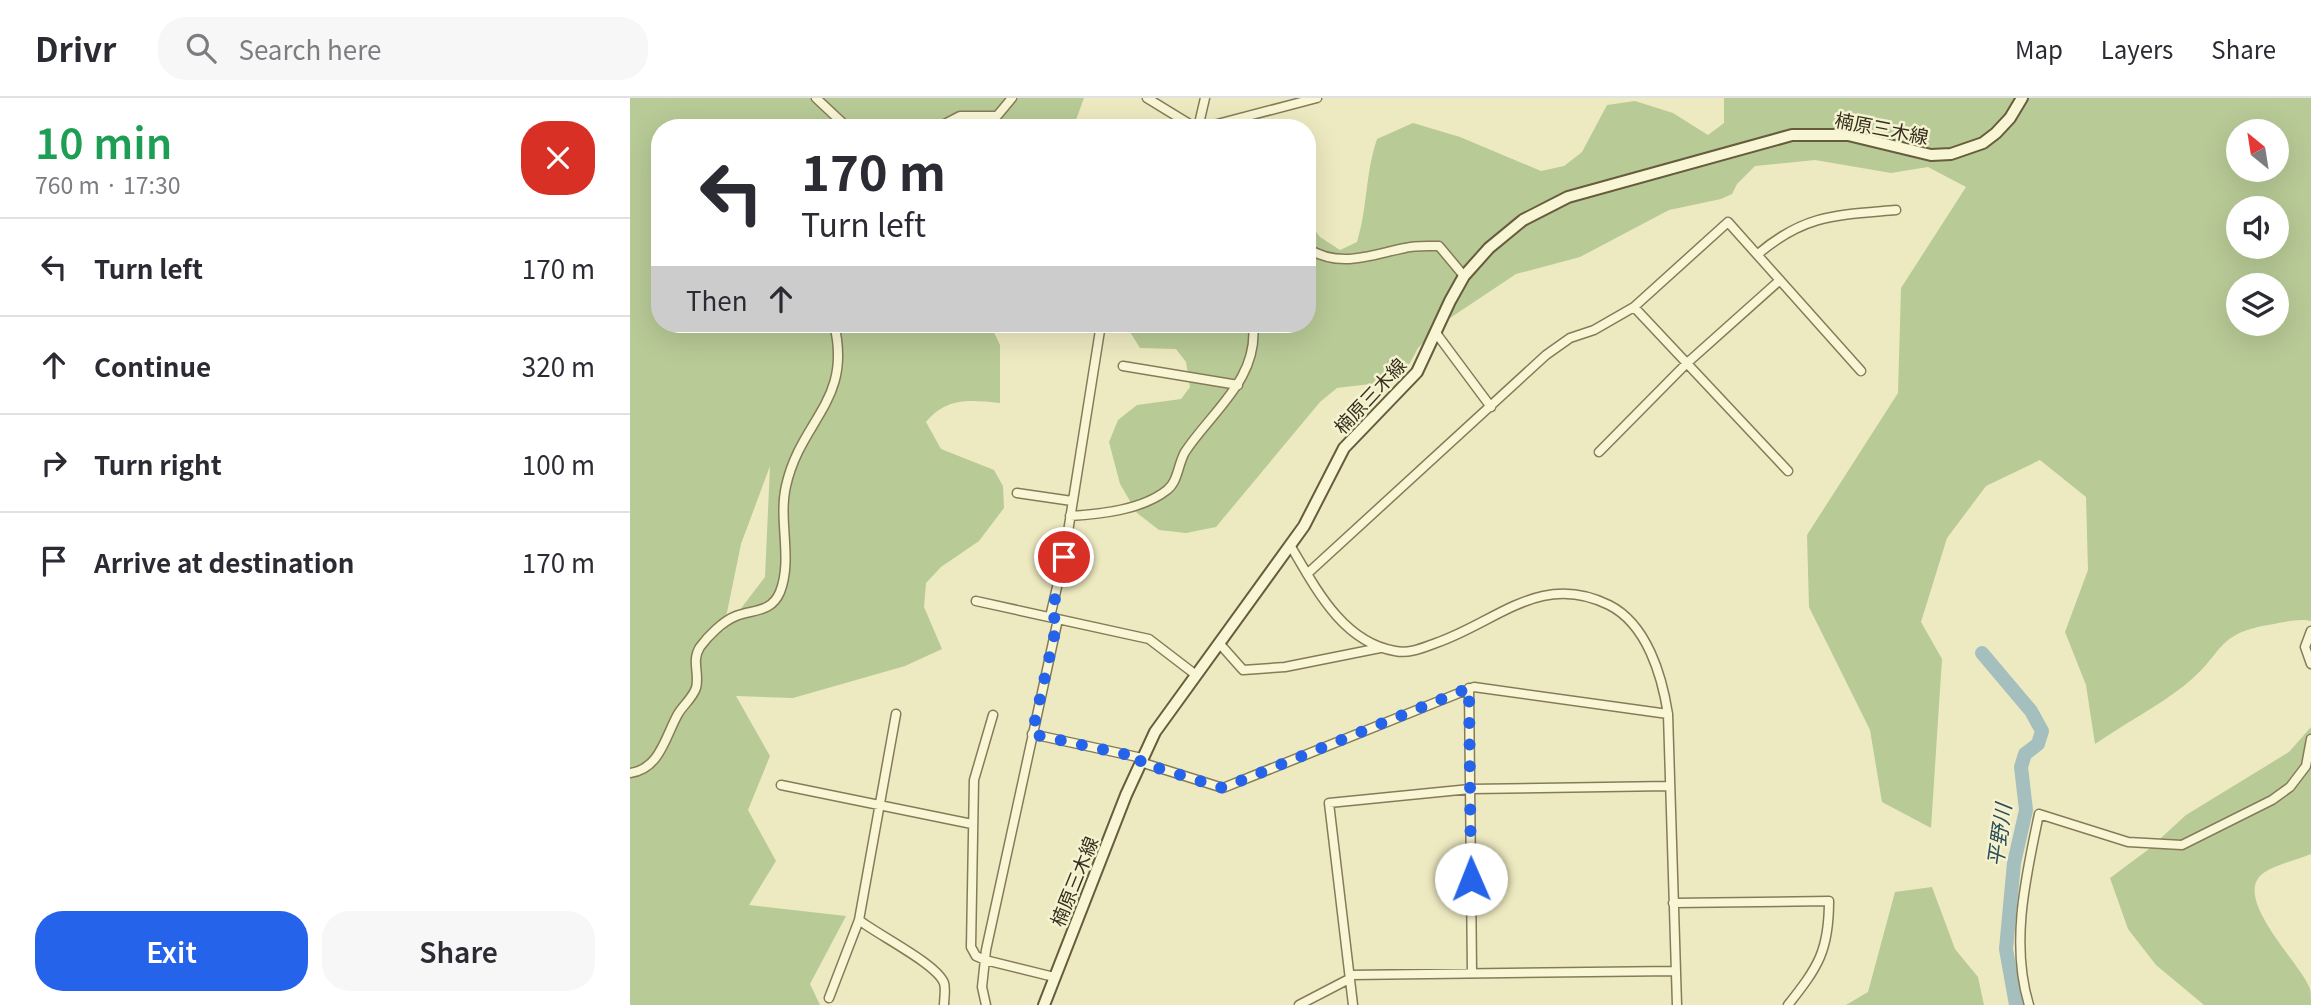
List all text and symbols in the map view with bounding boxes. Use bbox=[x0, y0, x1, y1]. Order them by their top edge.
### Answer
search box bbox=[158, 17, 648, 80]
text: Drivr bbox=[35, 24, 116, 72]
icon: search bbox=[182, 29, 220, 67]
text: Search here bbox=[238, 30, 381, 67]
text: Map bbox=[2015, 31, 2063, 66]
text: Layers bbox=[2101, 31, 2173, 66]
text: Share bbox=[2211, 31, 2276, 66]
street label: 楠原三木線 bbox=[1833, 105, 1931, 149]
text: 10 min bbox=[35, 110, 172, 171]
north arrow bbox=[2226, 119, 2289, 182]
map controls bbox=[2226, 119, 2289, 336]
button: close bbox=[521, 121, 595, 195]
text: 170 m bbox=[801, 134, 946, 205]
icon: left bbox=[686, 147, 777, 238]
text: 760 m · 17:30 bbox=[35, 167, 180, 201]
button: sound bbox=[2226, 196, 2289, 259]
text: Turn left bbox=[801, 200, 926, 246]
icon: left bbox=[35, 248, 73, 286]
text: Turn left bbox=[94, 249, 203, 286]
text: 170 m bbox=[522, 249, 595, 286]
button: layers bbox=[2226, 273, 2289, 336]
icon: ahead bbox=[762, 280, 800, 318]
text: Then bbox=[686, 281, 748, 318]
icon: ahead bbox=[35, 346, 73, 384]
text: Continue bbox=[94, 347, 211, 384]
text: 320 m bbox=[522, 347, 595, 384]
street label: 楠原三木線 bbox=[1327, 351, 1411, 439]
icon: right bbox=[35, 444, 73, 482]
text: Turn right bbox=[94, 445, 222, 482]
text: 100 m bbox=[522, 445, 595, 482]
pin bbox=[1034, 527, 1094, 587]
icon: arrive bbox=[1045, 538, 1083, 576]
icon: arrive bbox=[35, 542, 73, 580]
text: Arrive at destination bbox=[94, 543, 355, 580]
text: 170 m bbox=[522, 543, 595, 580]
water label: 平野川 bbox=[1979, 800, 2018, 868]
street label: 楠原三木線 bbox=[1043, 832, 1103, 930]
position arrow bbox=[1434, 842, 1508, 916]
button: Exit bbox=[35, 911, 308, 991]
button: Share bbox=[322, 911, 595, 991]

